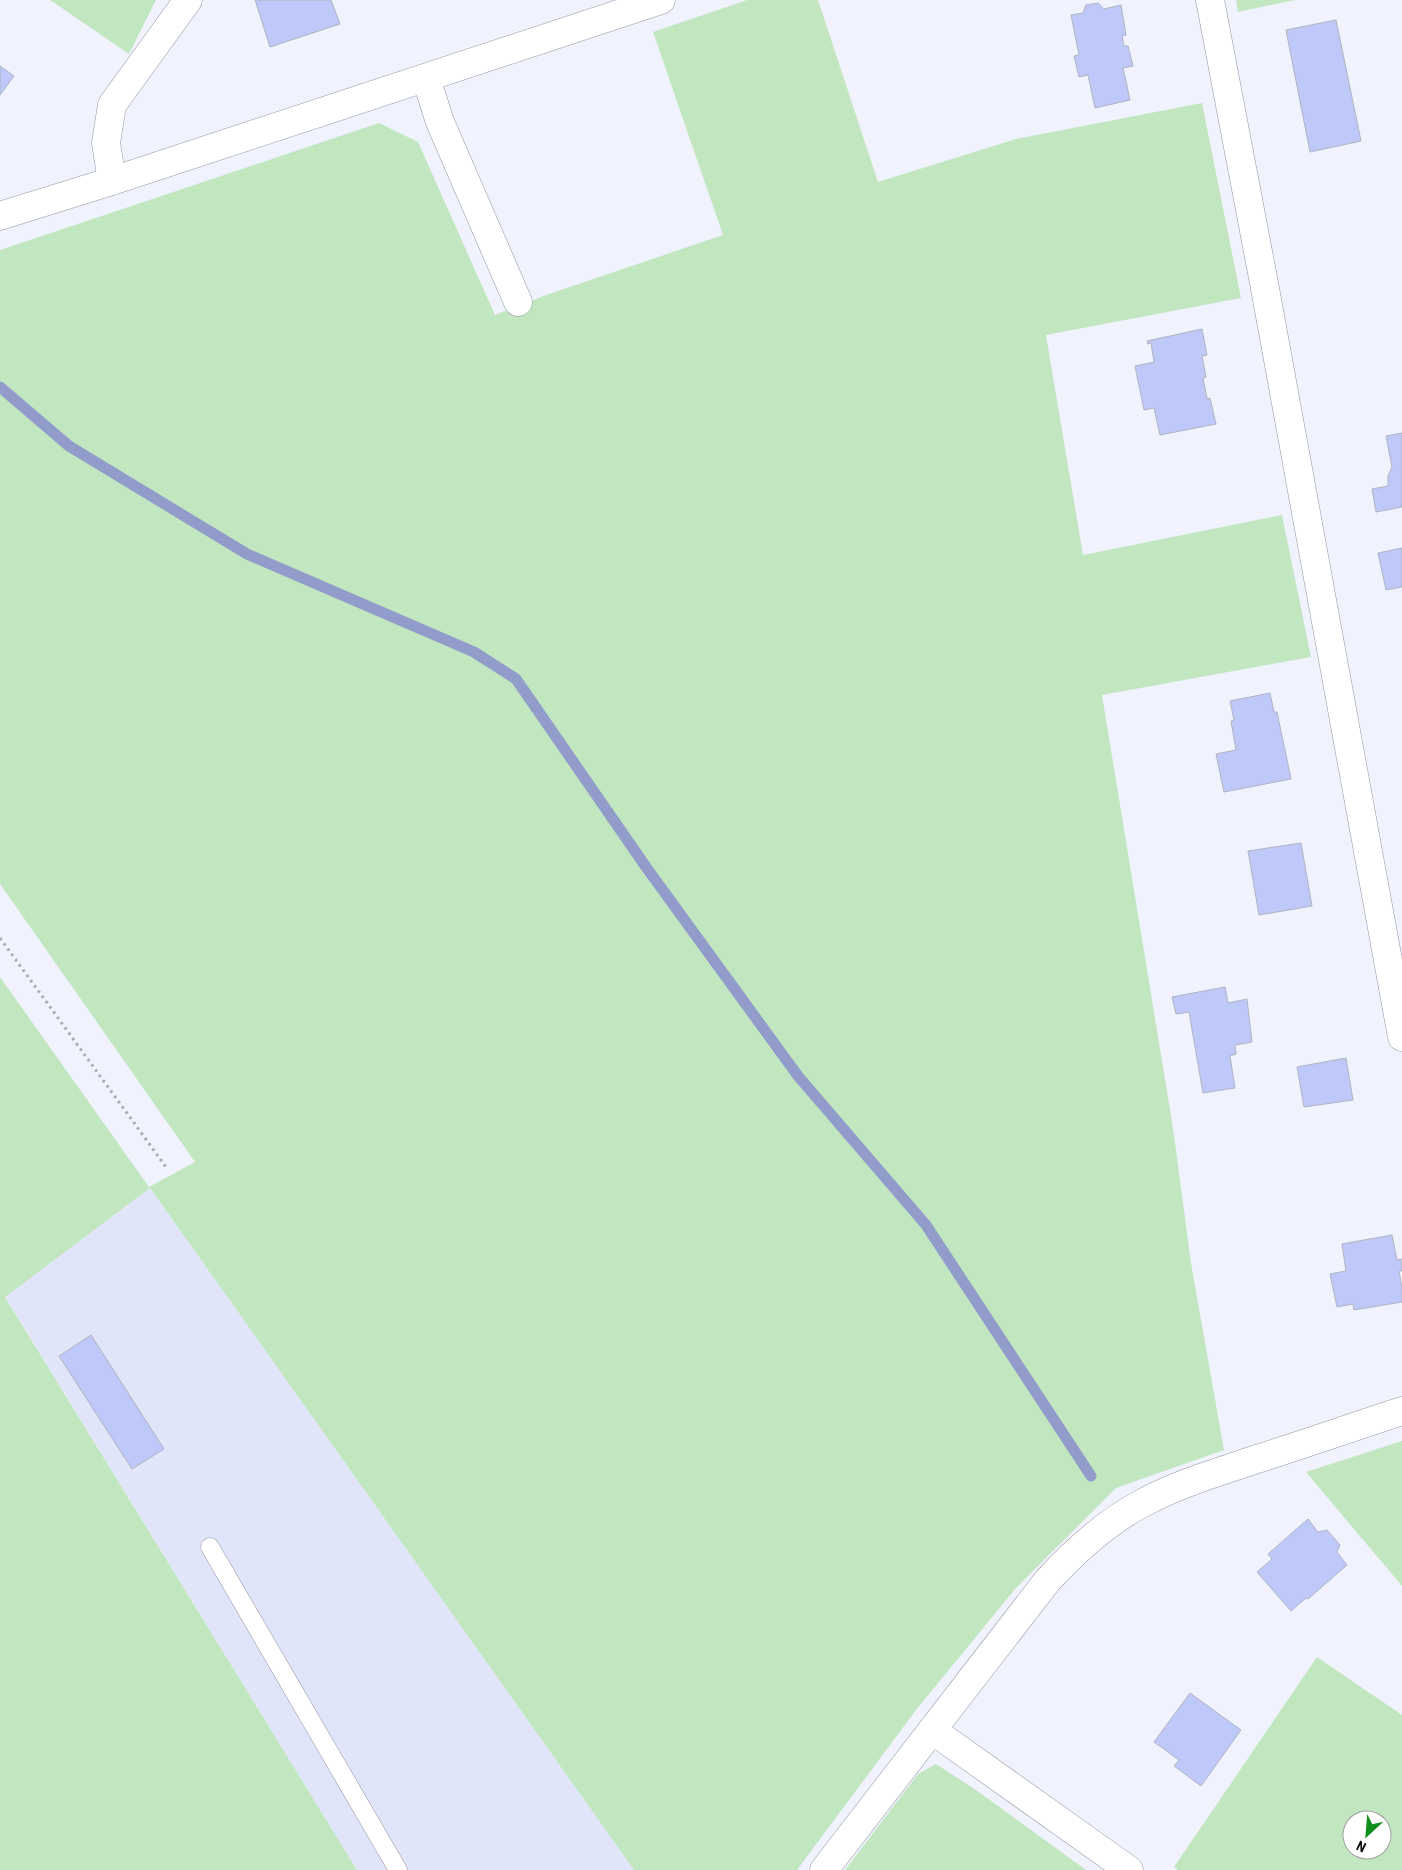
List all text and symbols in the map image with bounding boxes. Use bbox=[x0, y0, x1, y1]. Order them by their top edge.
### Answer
north arrow bbox=[1342, 1810, 1392, 1860]
text: N bbox=[1354, 1838, 1369, 1856]

